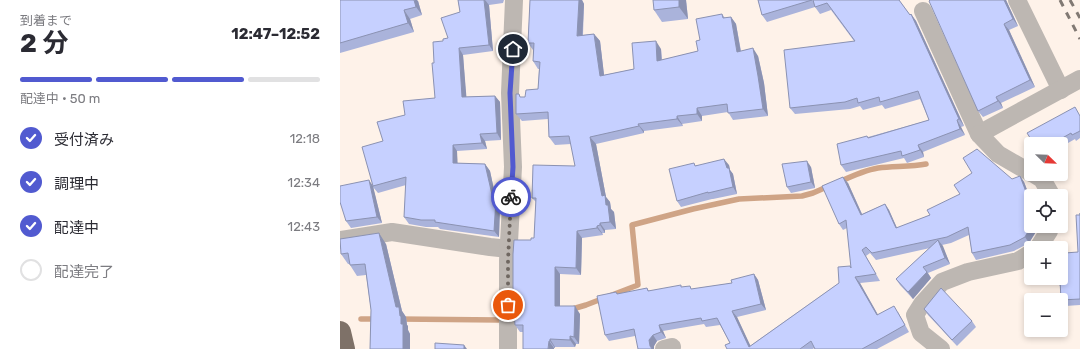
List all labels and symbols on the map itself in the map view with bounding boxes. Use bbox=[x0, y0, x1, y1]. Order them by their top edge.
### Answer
pin bbox=[496, 32, 530, 66]
north arrow bbox=[1024, 137, 1068, 181]
courier bbox=[491, 177, 531, 217]
pin bbox=[491, 288, 525, 322]

